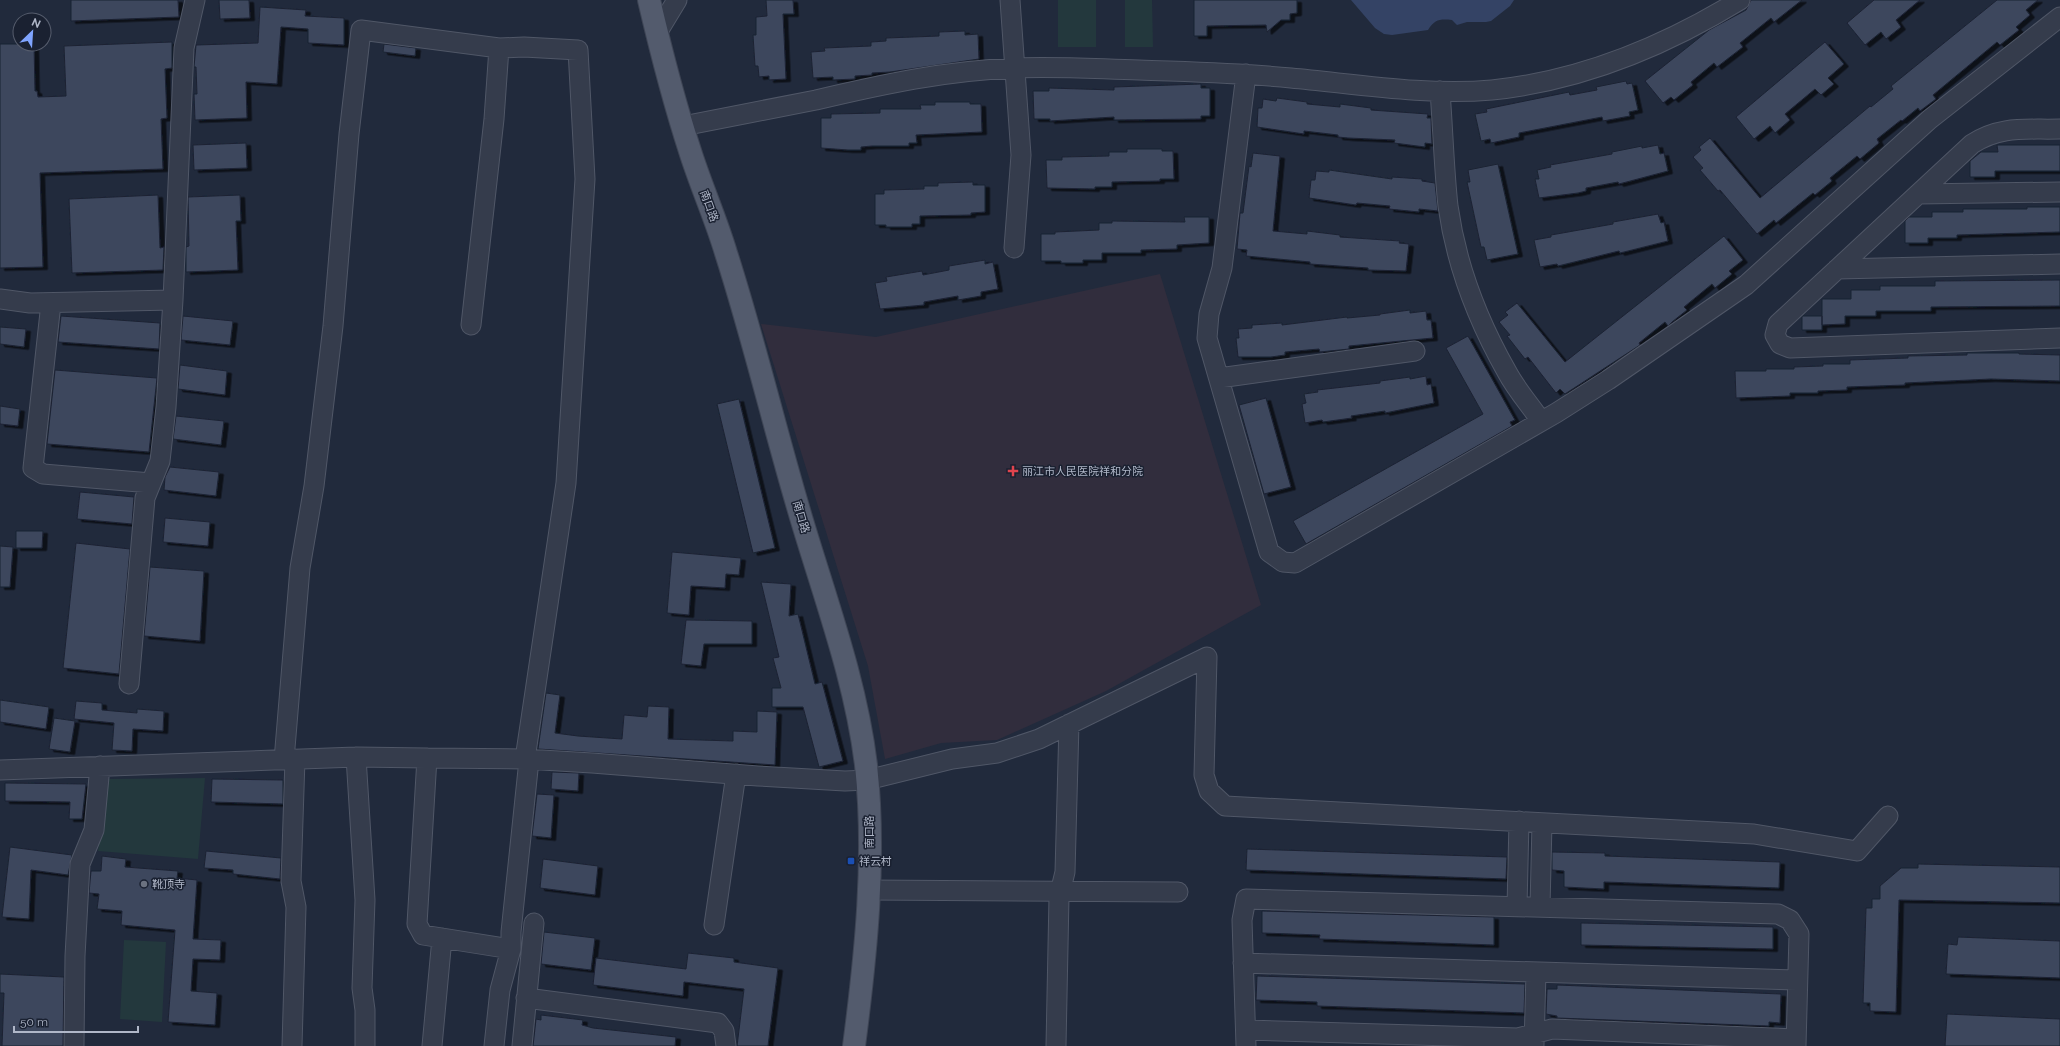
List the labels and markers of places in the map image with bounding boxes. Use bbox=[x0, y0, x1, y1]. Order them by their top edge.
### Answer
marker: 丽江市人民医院祥和分院 bbox=[1007, 465, 1019, 477]
place label: 丽江市人民医院祥和分院 bbox=[1022, 465, 1143, 478]
place label: 祥云村 bbox=[859, 855, 892, 868]
marker: 祥云村 bbox=[846, 856, 856, 866]
place label: 靴顶寺 bbox=[152, 878, 185, 891]
marker: 靴顶寺 bbox=[139, 879, 149, 889]

